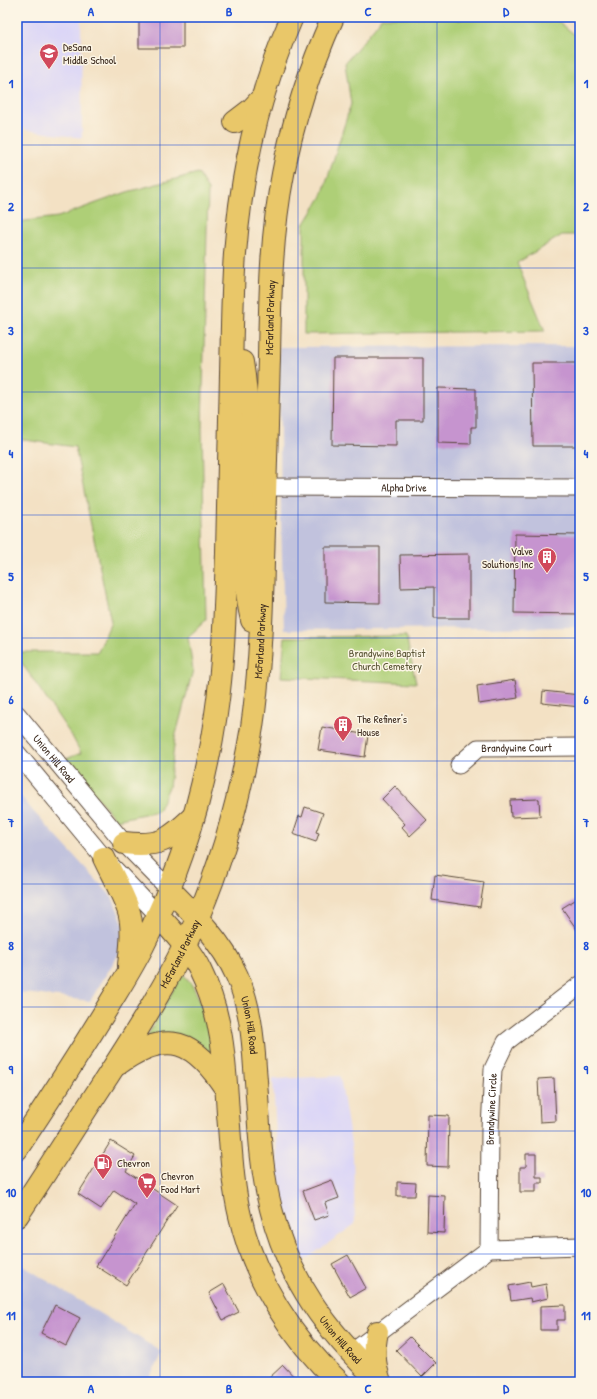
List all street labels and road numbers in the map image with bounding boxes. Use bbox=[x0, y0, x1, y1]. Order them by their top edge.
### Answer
street label: McFarland Parkway bbox=[262, 279, 278, 355]
street label: Alpha Drive bbox=[381, 480, 427, 495]
street label: McFarland Parkway bbox=[251, 603, 269, 679]
street label: Union Hill Road bbox=[30, 732, 79, 786]
street label: Brandywine Court bbox=[481, 740, 552, 755]
street label: McFarland Parkway bbox=[157, 917, 203, 990]
street label: Union Hill Road bbox=[238, 995, 261, 1055]
street label: Brandywine Circle bbox=[483, 1072, 500, 1145]
street label: Union Hill Road bbox=[316, 1313, 365, 1367]

